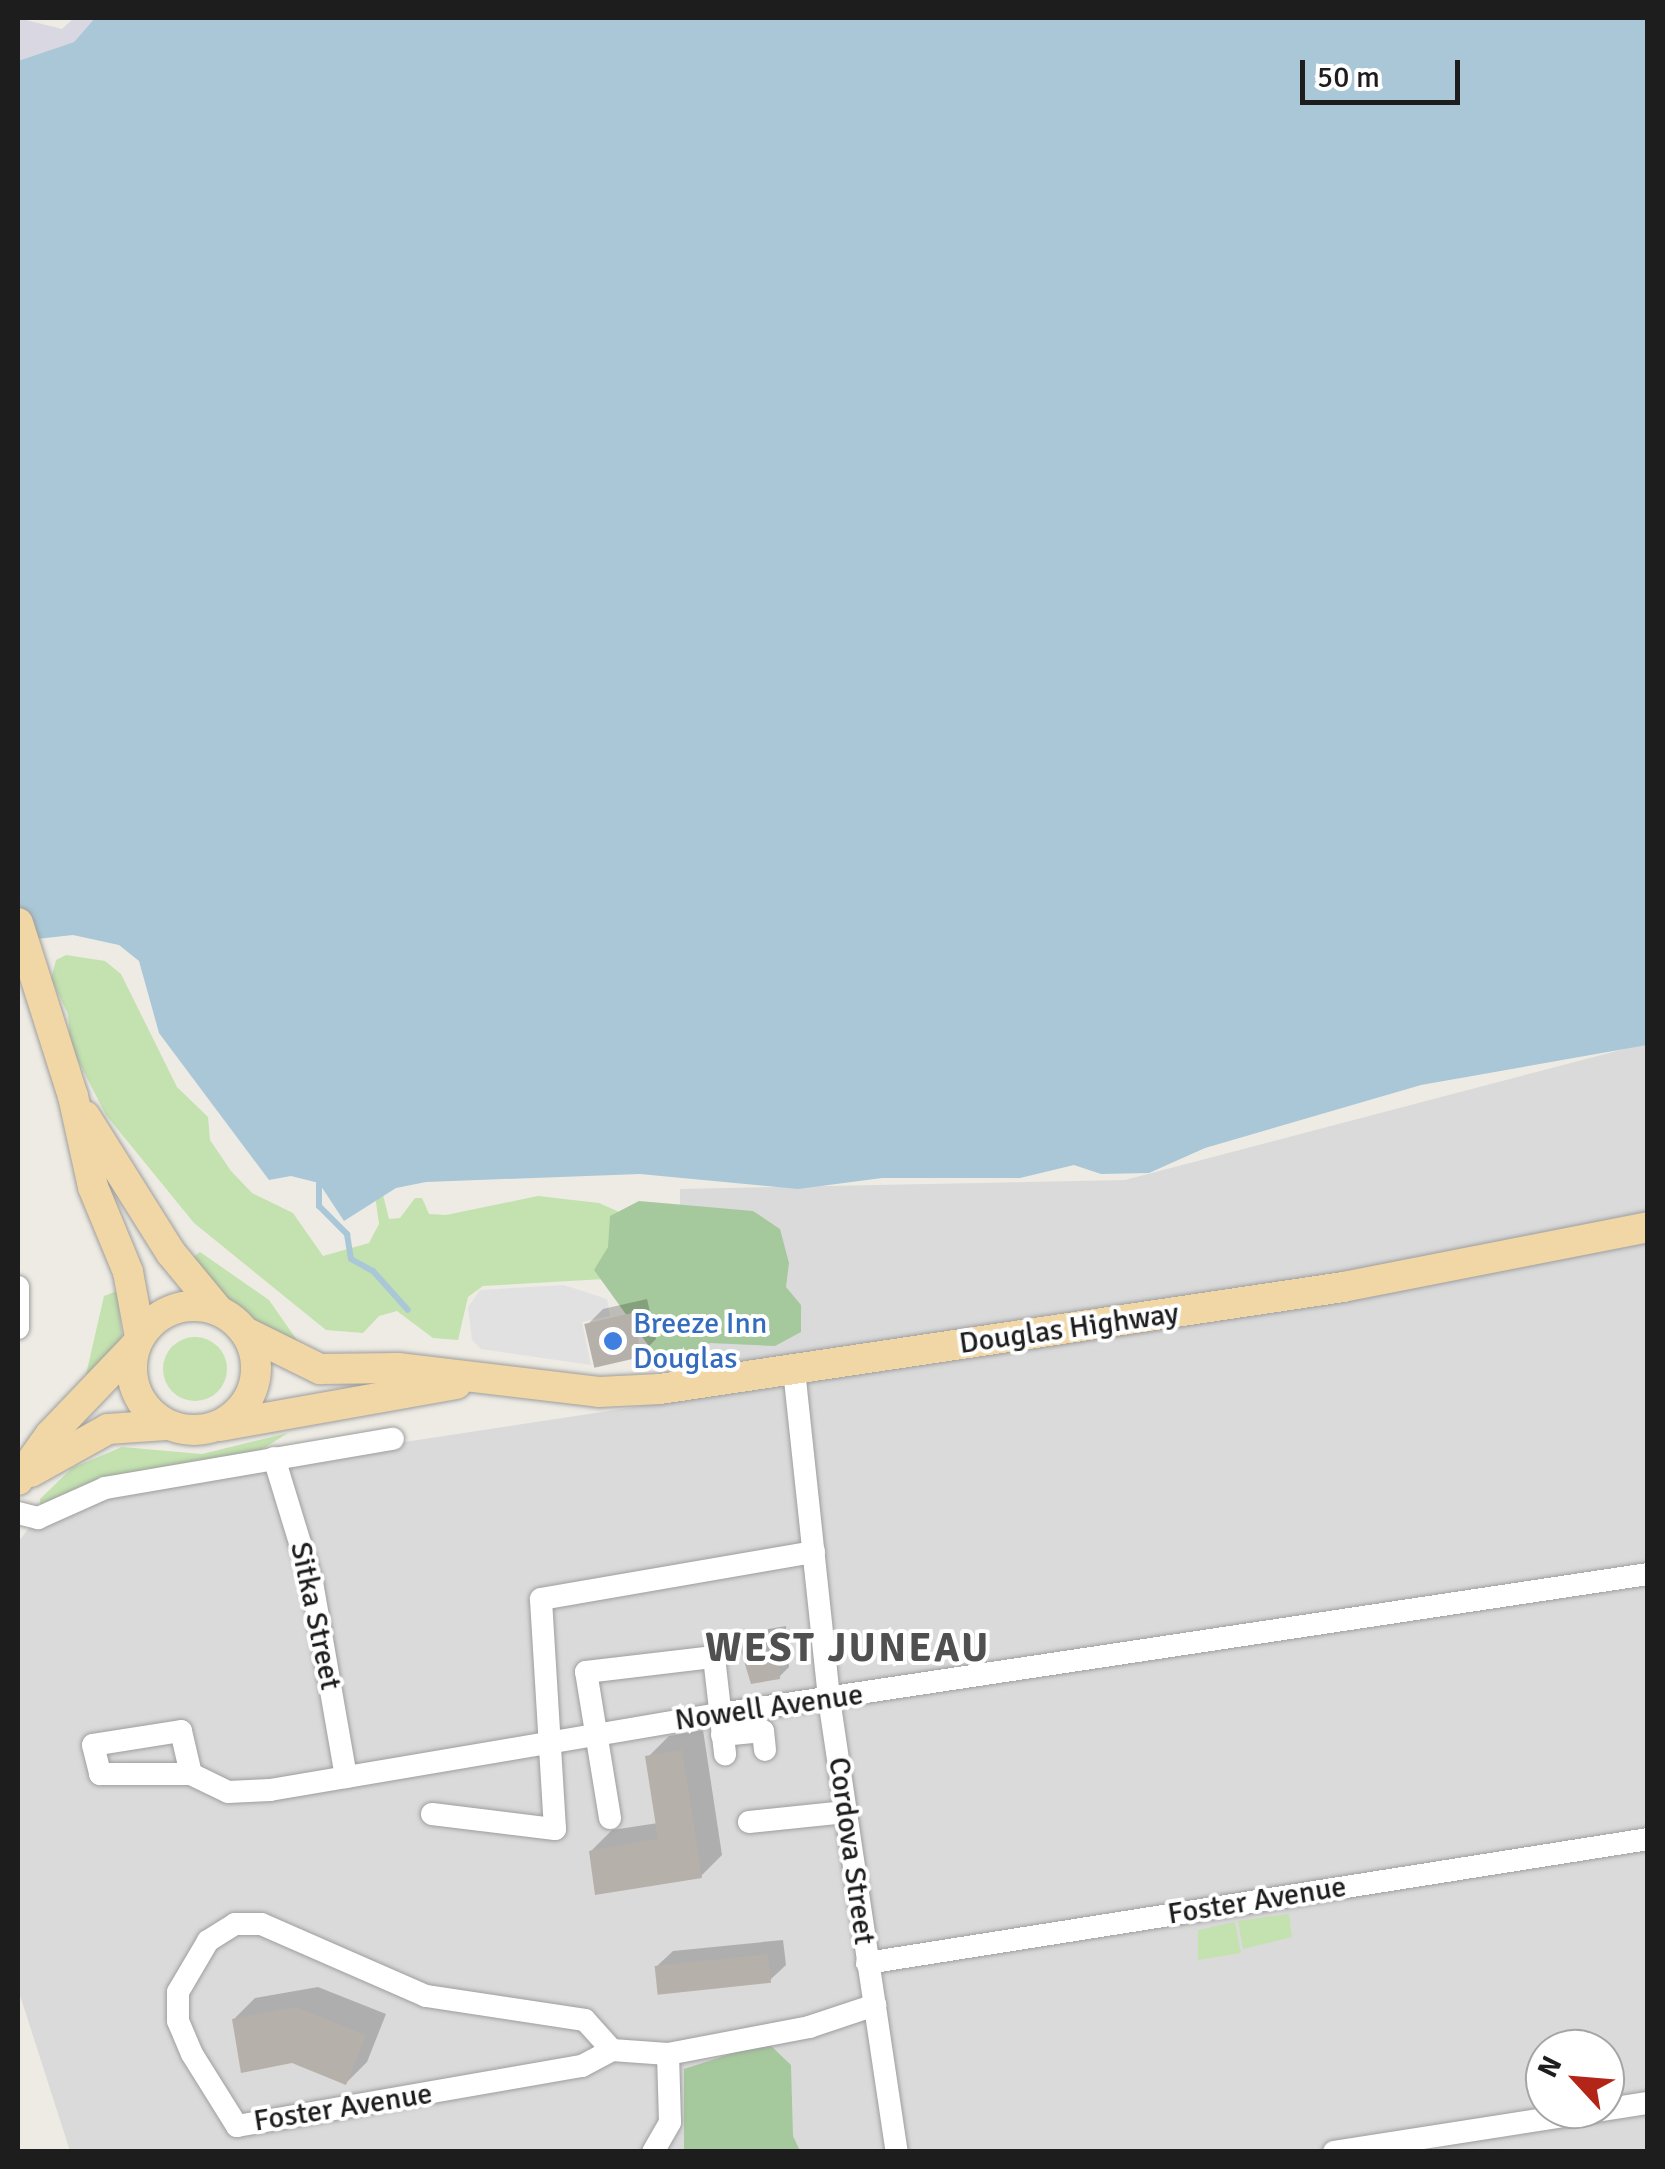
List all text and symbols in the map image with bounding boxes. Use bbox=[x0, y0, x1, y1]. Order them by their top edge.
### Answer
scale bar bbox=[1305, 40, 1465, 102]
text: 50 m bbox=[1317, 59, 1380, 96]
street label: Douglas Highway bbox=[957, 1296, 1181, 1362]
place label: Breeze Inn Douglas bbox=[633, 1306, 767, 1376]
marker: Breeze Inn Douglas bbox=[602, 1330, 624, 1352]
street label: Sitka Street bbox=[282, 1539, 348, 1693]
district label: WEST JUNEAU bbox=[705, 1624, 991, 1672]
street label: Nowell Avenue bbox=[673, 1677, 865, 1739]
street label: Cordova Street bbox=[820, 1755, 882, 1947]
street label: Foster Avenue bbox=[1165, 1869, 1349, 1933]
north arrow bbox=[1525, 2029, 1625, 2129]
text: N bbox=[1530, 2051, 1569, 2083]
street label: Foster Avenue bbox=[251, 2076, 435, 2140]

